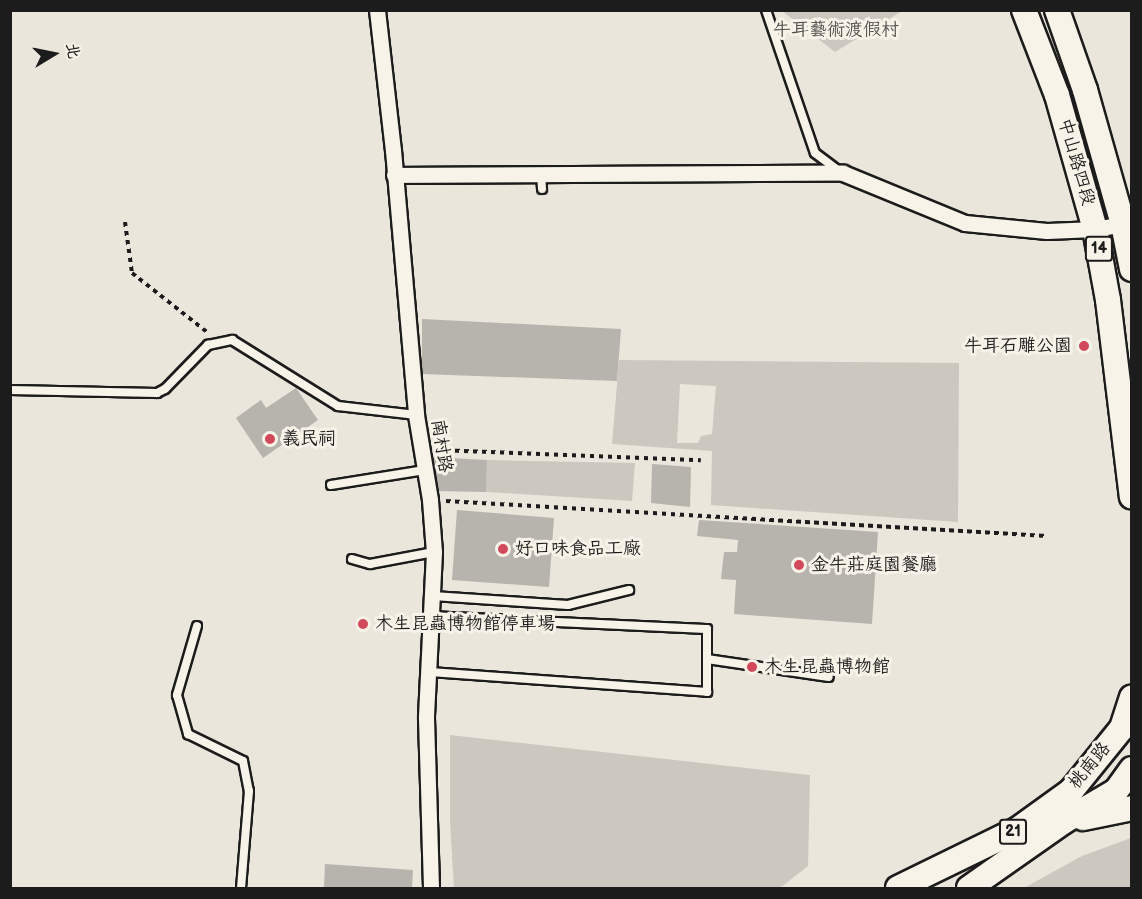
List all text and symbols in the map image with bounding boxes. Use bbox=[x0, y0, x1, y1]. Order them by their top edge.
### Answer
park label: 牛耳藝術渡假村 bbox=[773, 19, 899, 41]
north arrow bbox=[24, 24, 84, 84]
text: 北 bbox=[61, 41, 83, 60]
street label: 中山路四段 bbox=[1053, 116, 1099, 208]
road number: 14 bbox=[1084, 236, 1114, 262]
place label: 牛耳石雕公園 bbox=[964, 335, 1072, 357]
marker: 牛耳石雕公園 bbox=[1077, 339, 1091, 353]
street label: 南村路 bbox=[426, 418, 456, 474]
place label: 義民祠 bbox=[282, 428, 336, 450]
marker: 義民祠 bbox=[263, 432, 277, 446]
place label: 好口味食品工廠 bbox=[515, 538, 641, 560]
marker: 好口味食品工廠 bbox=[496, 542, 510, 556]
place label: 金牛莊庭園餐廳 bbox=[811, 554, 937, 576]
marker: 金牛莊庭園餐廳 bbox=[792, 558, 806, 572]
place label: 木生昆蟲博物館停車場 bbox=[375, 613, 555, 635]
marker: 木生昆蟲博物館停車場 bbox=[356, 617, 370, 631]
place label: 木生昆蟲博物館 bbox=[764, 656, 890, 678]
marker: 木生昆蟲博物館 bbox=[745, 660, 759, 674]
street label: 桃南路 bbox=[1064, 738, 1116, 794]
road number: 21 bbox=[998, 819, 1028, 845]

